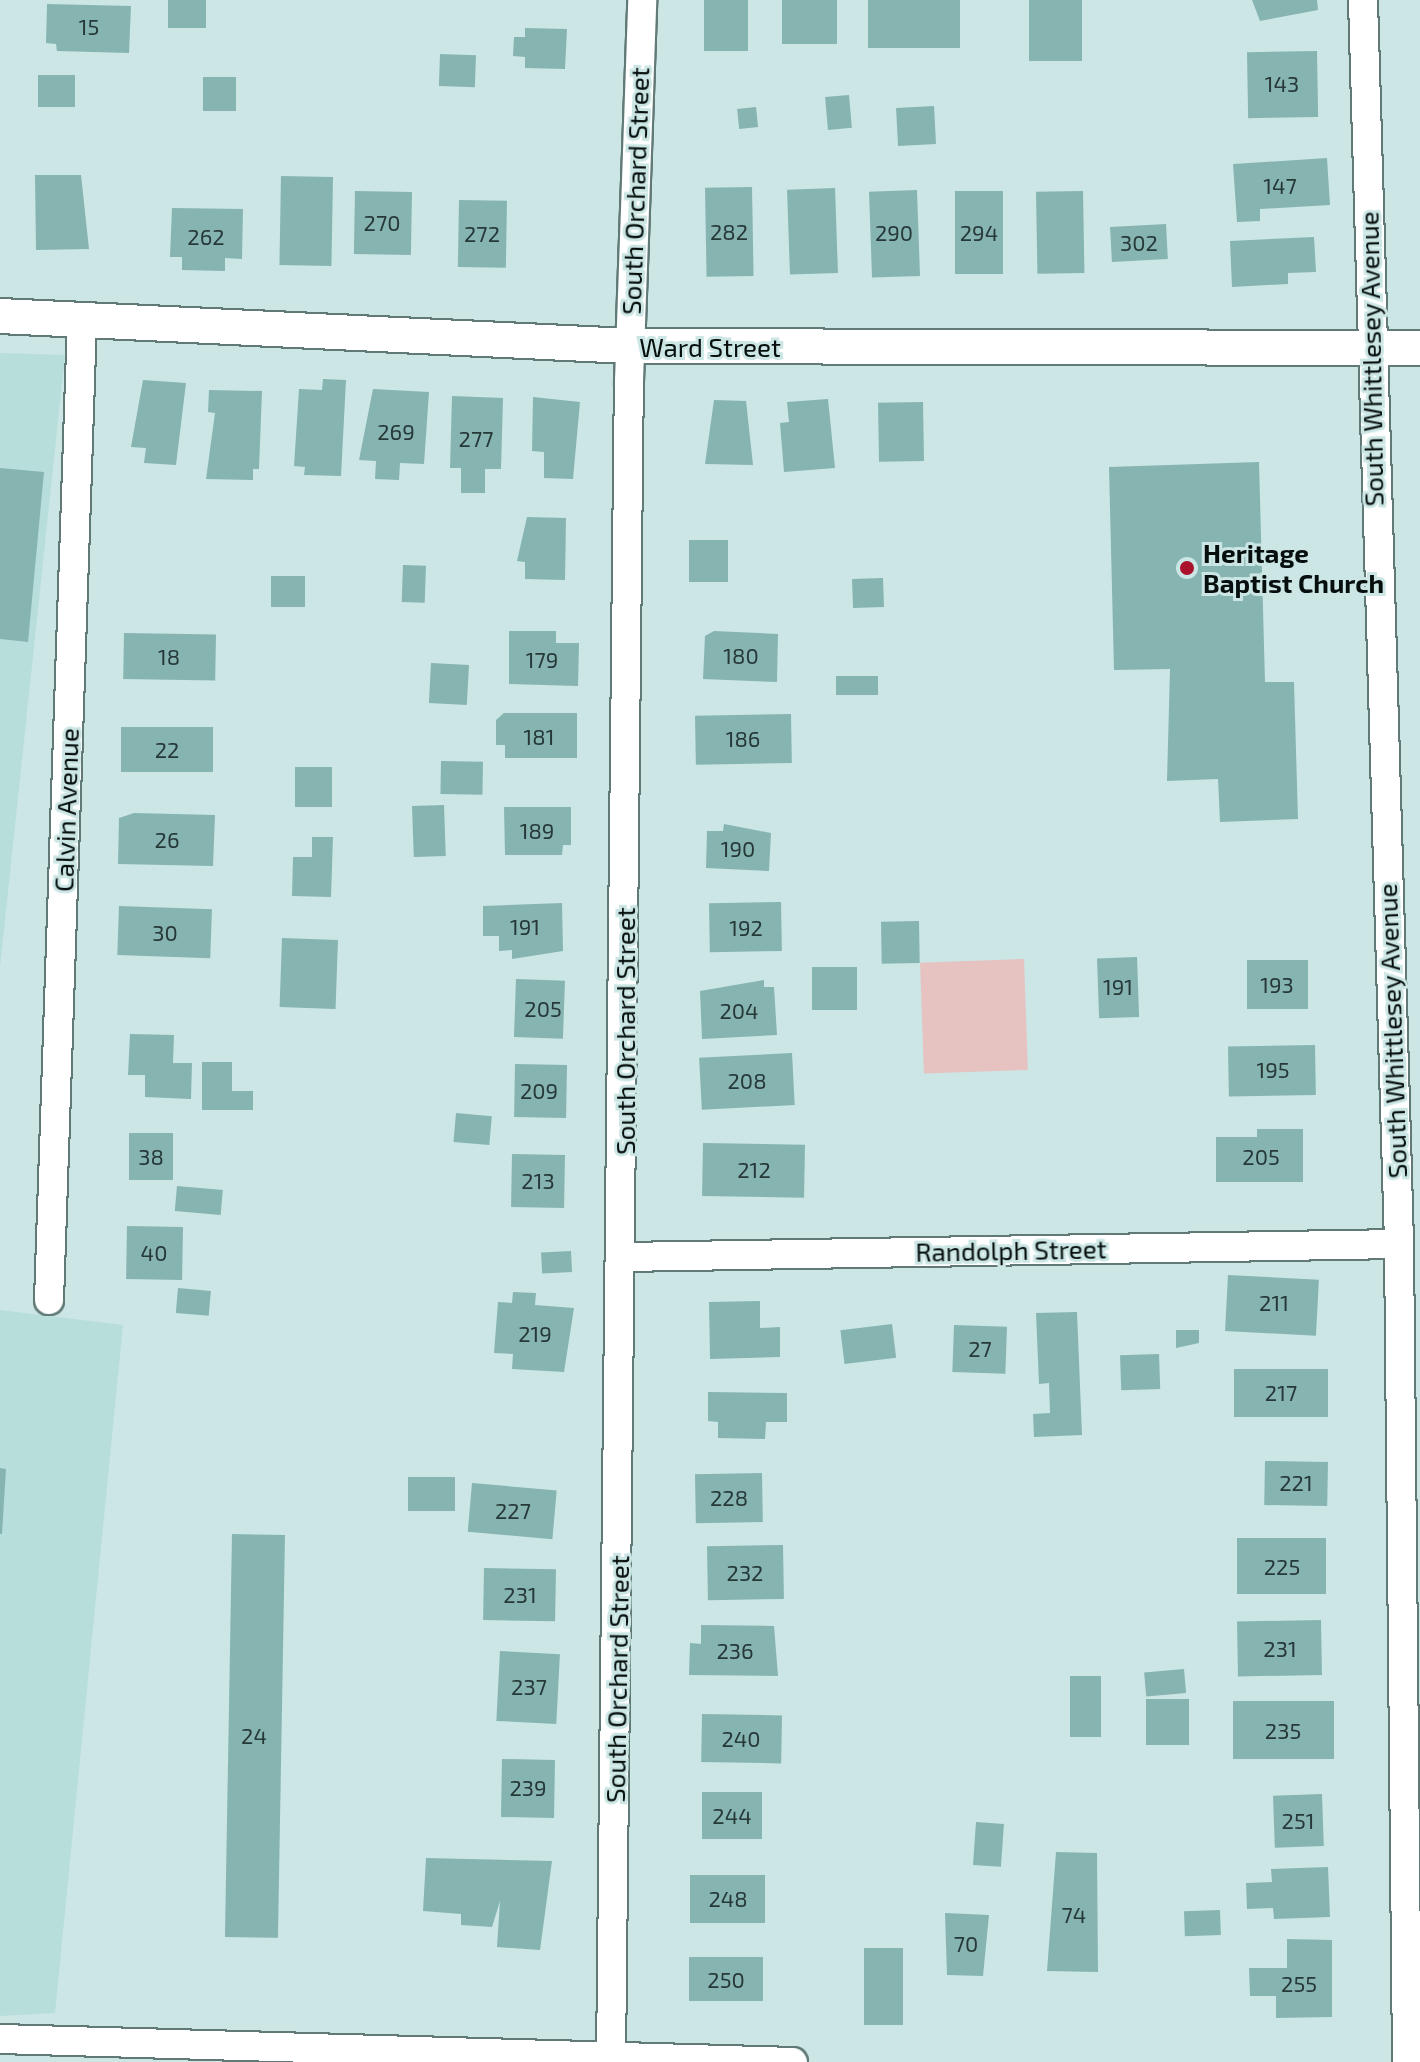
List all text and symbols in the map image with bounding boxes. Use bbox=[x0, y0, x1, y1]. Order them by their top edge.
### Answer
house number: 15 bbox=[79, 14, 99, 40]
street label: South Orchard Street bbox=[615, 67, 655, 315]
house number: 143 bbox=[1265, 71, 1299, 97]
house number: 147 bbox=[1263, 173, 1297, 199]
house number: 270 bbox=[364, 210, 400, 236]
street label: South Whittlesey Avenue bbox=[1353, 211, 1389, 507]
house number: 282 bbox=[710, 219, 748, 245]
house number: 290 bbox=[875, 220, 913, 246]
house number: 294 bbox=[960, 220, 998, 246]
house number: 272 bbox=[464, 221, 500, 247]
house number: 262 bbox=[187, 224, 225, 250]
house number: 302 bbox=[1120, 230, 1158, 256]
street label: Ward Street bbox=[639, 331, 781, 363]
house number: 269 bbox=[377, 419, 415, 445]
house number: 277 bbox=[459, 426, 493, 452]
place label: Heritage Baptist Church bbox=[1203, 537, 1384, 598]
marker: Heritage Baptist Church bbox=[1178, 559, 1196, 577]
house number: 180 bbox=[723, 643, 759, 669]
house number: 18 bbox=[158, 644, 180, 670]
house number: 179 bbox=[526, 647, 558, 673]
house number: 181 bbox=[524, 724, 554, 750]
house number: 186 bbox=[726, 726, 760, 752]
street label: Calvin Avenue bbox=[48, 727, 84, 893]
house number: 22 bbox=[155, 737, 179, 763]
house number: 189 bbox=[520, 818, 554, 844]
house number: 26 bbox=[155, 827, 179, 853]
house number: 190 bbox=[721, 836, 755, 862]
street label: South Whittlesey Avenue bbox=[1371, 882, 1413, 1180]
street label: South Orchard Street bbox=[609, 907, 641, 1155]
house number: 191 bbox=[510, 914, 540, 940]
house number: 192 bbox=[729, 915, 763, 941]
house number: 30 bbox=[152, 920, 178, 946]
house number: 193 bbox=[1260, 972, 1294, 998]
house number: 191 bbox=[1103, 974, 1133, 1000]
house number: 205 bbox=[524, 996, 562, 1022]
house number: 204 bbox=[719, 998, 759, 1024]
house number: 195 bbox=[1256, 1057, 1290, 1083]
house number: 208 bbox=[728, 1068, 766, 1094]
house number: 209 bbox=[520, 1078, 558, 1104]
house number: 38 bbox=[138, 1144, 164, 1170]
house number: 205 bbox=[1242, 1144, 1280, 1170]
house number: 212 bbox=[737, 1157, 771, 1183]
house number: 213 bbox=[521, 1168, 555, 1194]
street label: Randolph Street bbox=[915, 1233, 1107, 1267]
house number: 40 bbox=[141, 1240, 167, 1266]
house number: 211 bbox=[1259, 1290, 1289, 1316]
house number: 219 bbox=[518, 1321, 552, 1347]
house number: 27 bbox=[968, 1336, 992, 1362]
house number: 217 bbox=[1265, 1380, 1297, 1406]
house number: 221 bbox=[1279, 1470, 1313, 1496]
house number: 228 bbox=[710, 1485, 748, 1511]
house number: 227 bbox=[495, 1498, 531, 1524]
house number: 225 bbox=[1264, 1554, 1300, 1580]
street label: South Orchard Street bbox=[599, 1555, 635, 1803]
house number: 232 bbox=[727, 1560, 763, 1586]
house number: 231 bbox=[503, 1582, 537, 1608]
house number: 231 bbox=[1263, 1636, 1297, 1662]
house number: 236 bbox=[716, 1638, 754, 1664]
house number: 237 bbox=[511, 1674, 547, 1700]
house number: 235 bbox=[1265, 1718, 1301, 1744]
house number: 24 bbox=[241, 1723, 267, 1749]
house number: 240 bbox=[721, 1726, 761, 1752]
house number: 239 bbox=[509, 1775, 547, 1801]
house number: 244 bbox=[712, 1803, 752, 1829]
house number: 251 bbox=[1282, 1808, 1314, 1834]
house number: 248 bbox=[708, 1886, 748, 1912]
house number: 74 bbox=[1062, 1902, 1086, 1928]
house number: 70 bbox=[954, 1931, 978, 1957]
house number: 250 bbox=[707, 1967, 745, 1993]
house number: 255 bbox=[1281, 1971, 1317, 1997]

